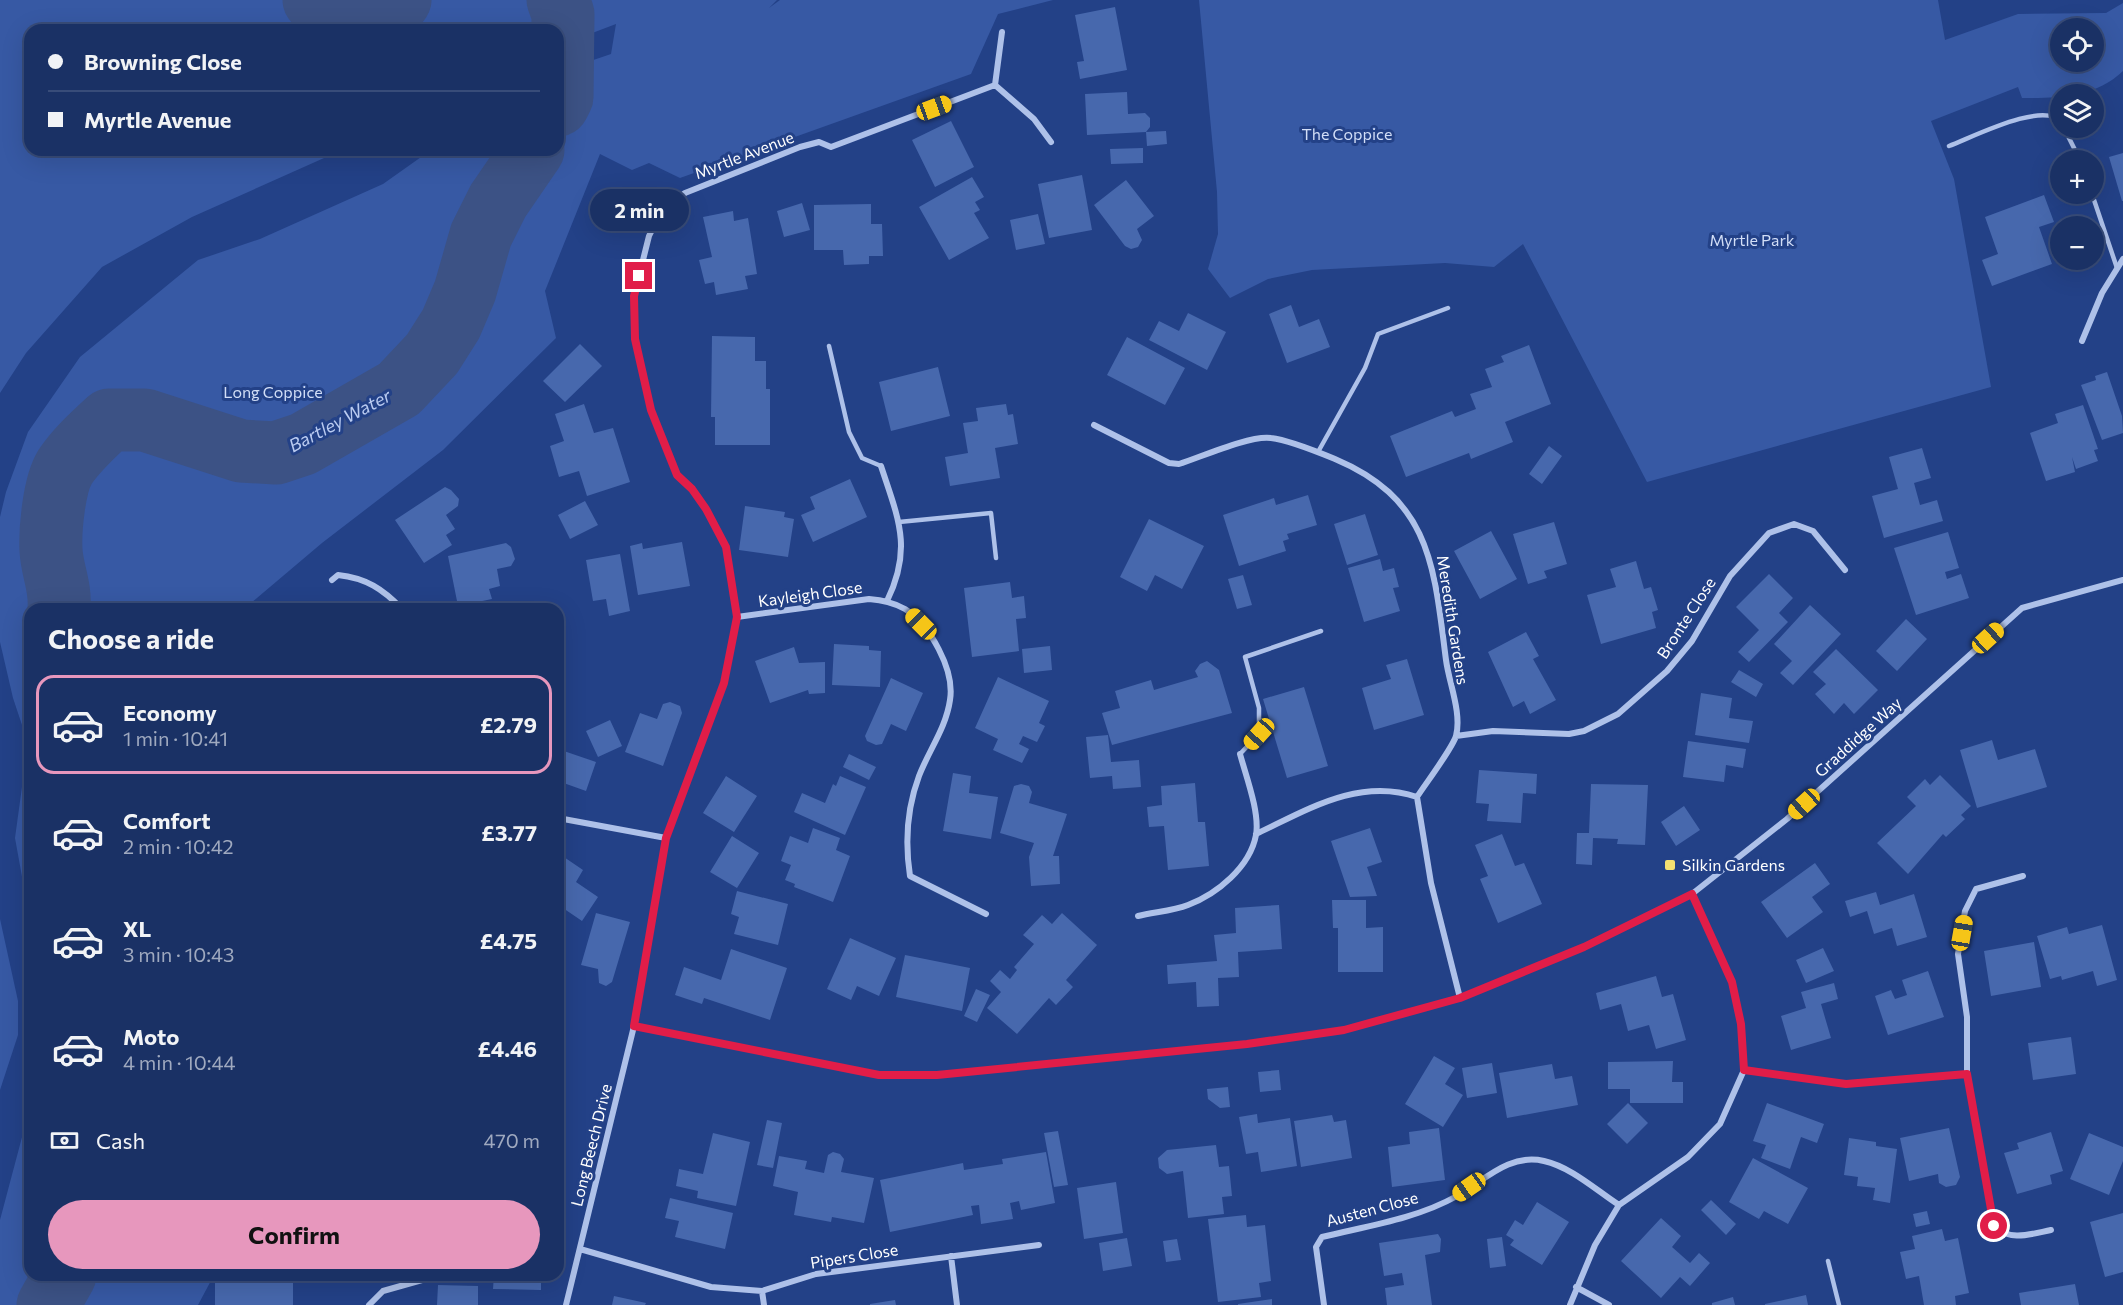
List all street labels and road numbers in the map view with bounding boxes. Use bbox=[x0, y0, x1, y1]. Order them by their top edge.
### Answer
street label: Myrtle Avenue bbox=[691, 127, 796, 182]
street label: Meredith Gardens bbox=[1434, 554, 1473, 686]
street label: Bronte Close bbox=[1652, 573, 1719, 662]
street label: Kayleigh Close bbox=[757, 577, 863, 610]
street label: Graddidge Way bbox=[1810, 693, 1905, 781]
street label: Long Beech Drive bbox=[566, 1082, 615, 1208]
street label: Austen Close bbox=[1324, 1187, 1420, 1230]
street label: Pipers Close bbox=[809, 1239, 899, 1272]

